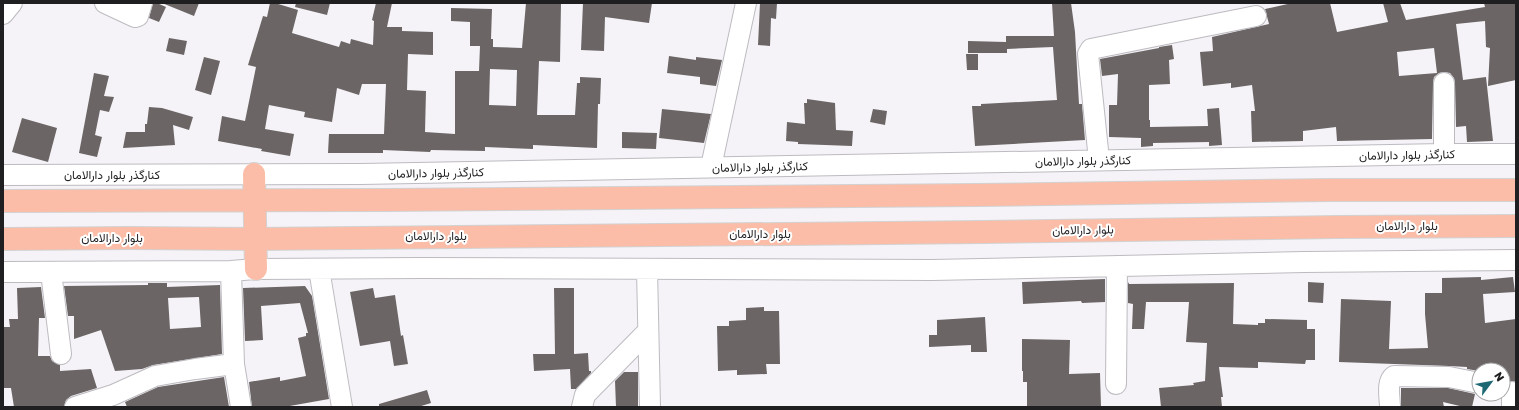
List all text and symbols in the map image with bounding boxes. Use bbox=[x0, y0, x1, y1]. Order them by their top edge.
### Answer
street label: کنارگذر بلوار دارالامان bbox=[1359, 146, 1455, 164]
street label: کنارگذر بلوار دارالامان bbox=[1035, 152, 1131, 170]
street label: کنارگذر بلوار دارالامان bbox=[712, 158, 808, 176]
street label: کنارگذر بلوار دارالامان bbox=[388, 164, 484, 182]
street label: کنارگذر بلوار دارالامان bbox=[64, 167, 160, 183]
street label: بلوار دارالامان bbox=[1376, 218, 1438, 234]
street label: بلوار دارالامان bbox=[1052, 221, 1114, 239]
street label: بلوار دارالامان bbox=[729, 226, 791, 242]
street label: بلوار دارالامان bbox=[405, 228, 467, 244]
street label: بلوار دارالامان bbox=[81, 230, 143, 246]
north arrow bbox=[1471, 362, 1511, 402]
text: N bbox=[1492, 369, 1508, 383]

